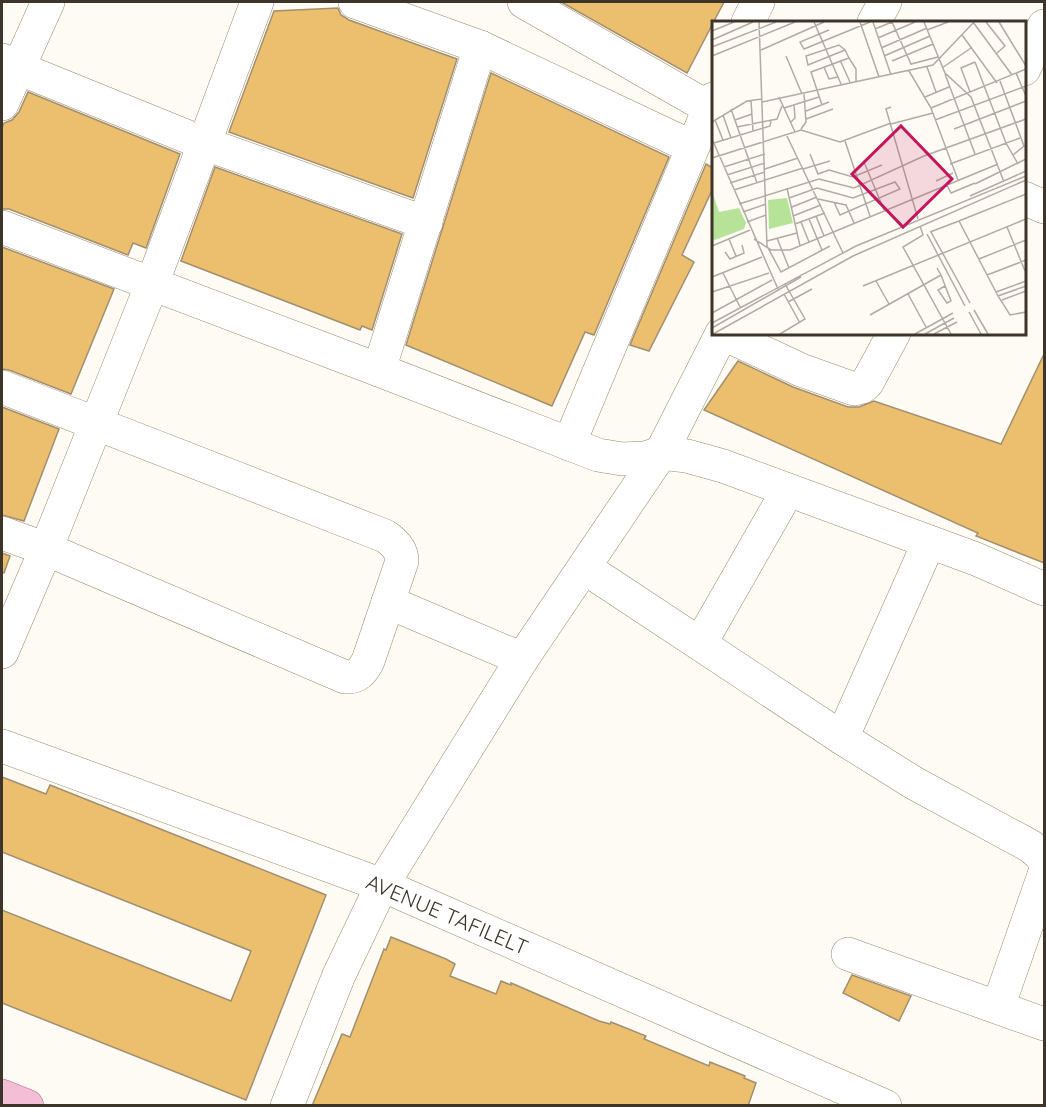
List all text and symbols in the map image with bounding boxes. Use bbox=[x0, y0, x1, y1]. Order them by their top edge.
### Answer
inset map bbox=[712, 21, 1025, 334]
street label: AVENUE TAFILELT bbox=[362, 868, 532, 960]

